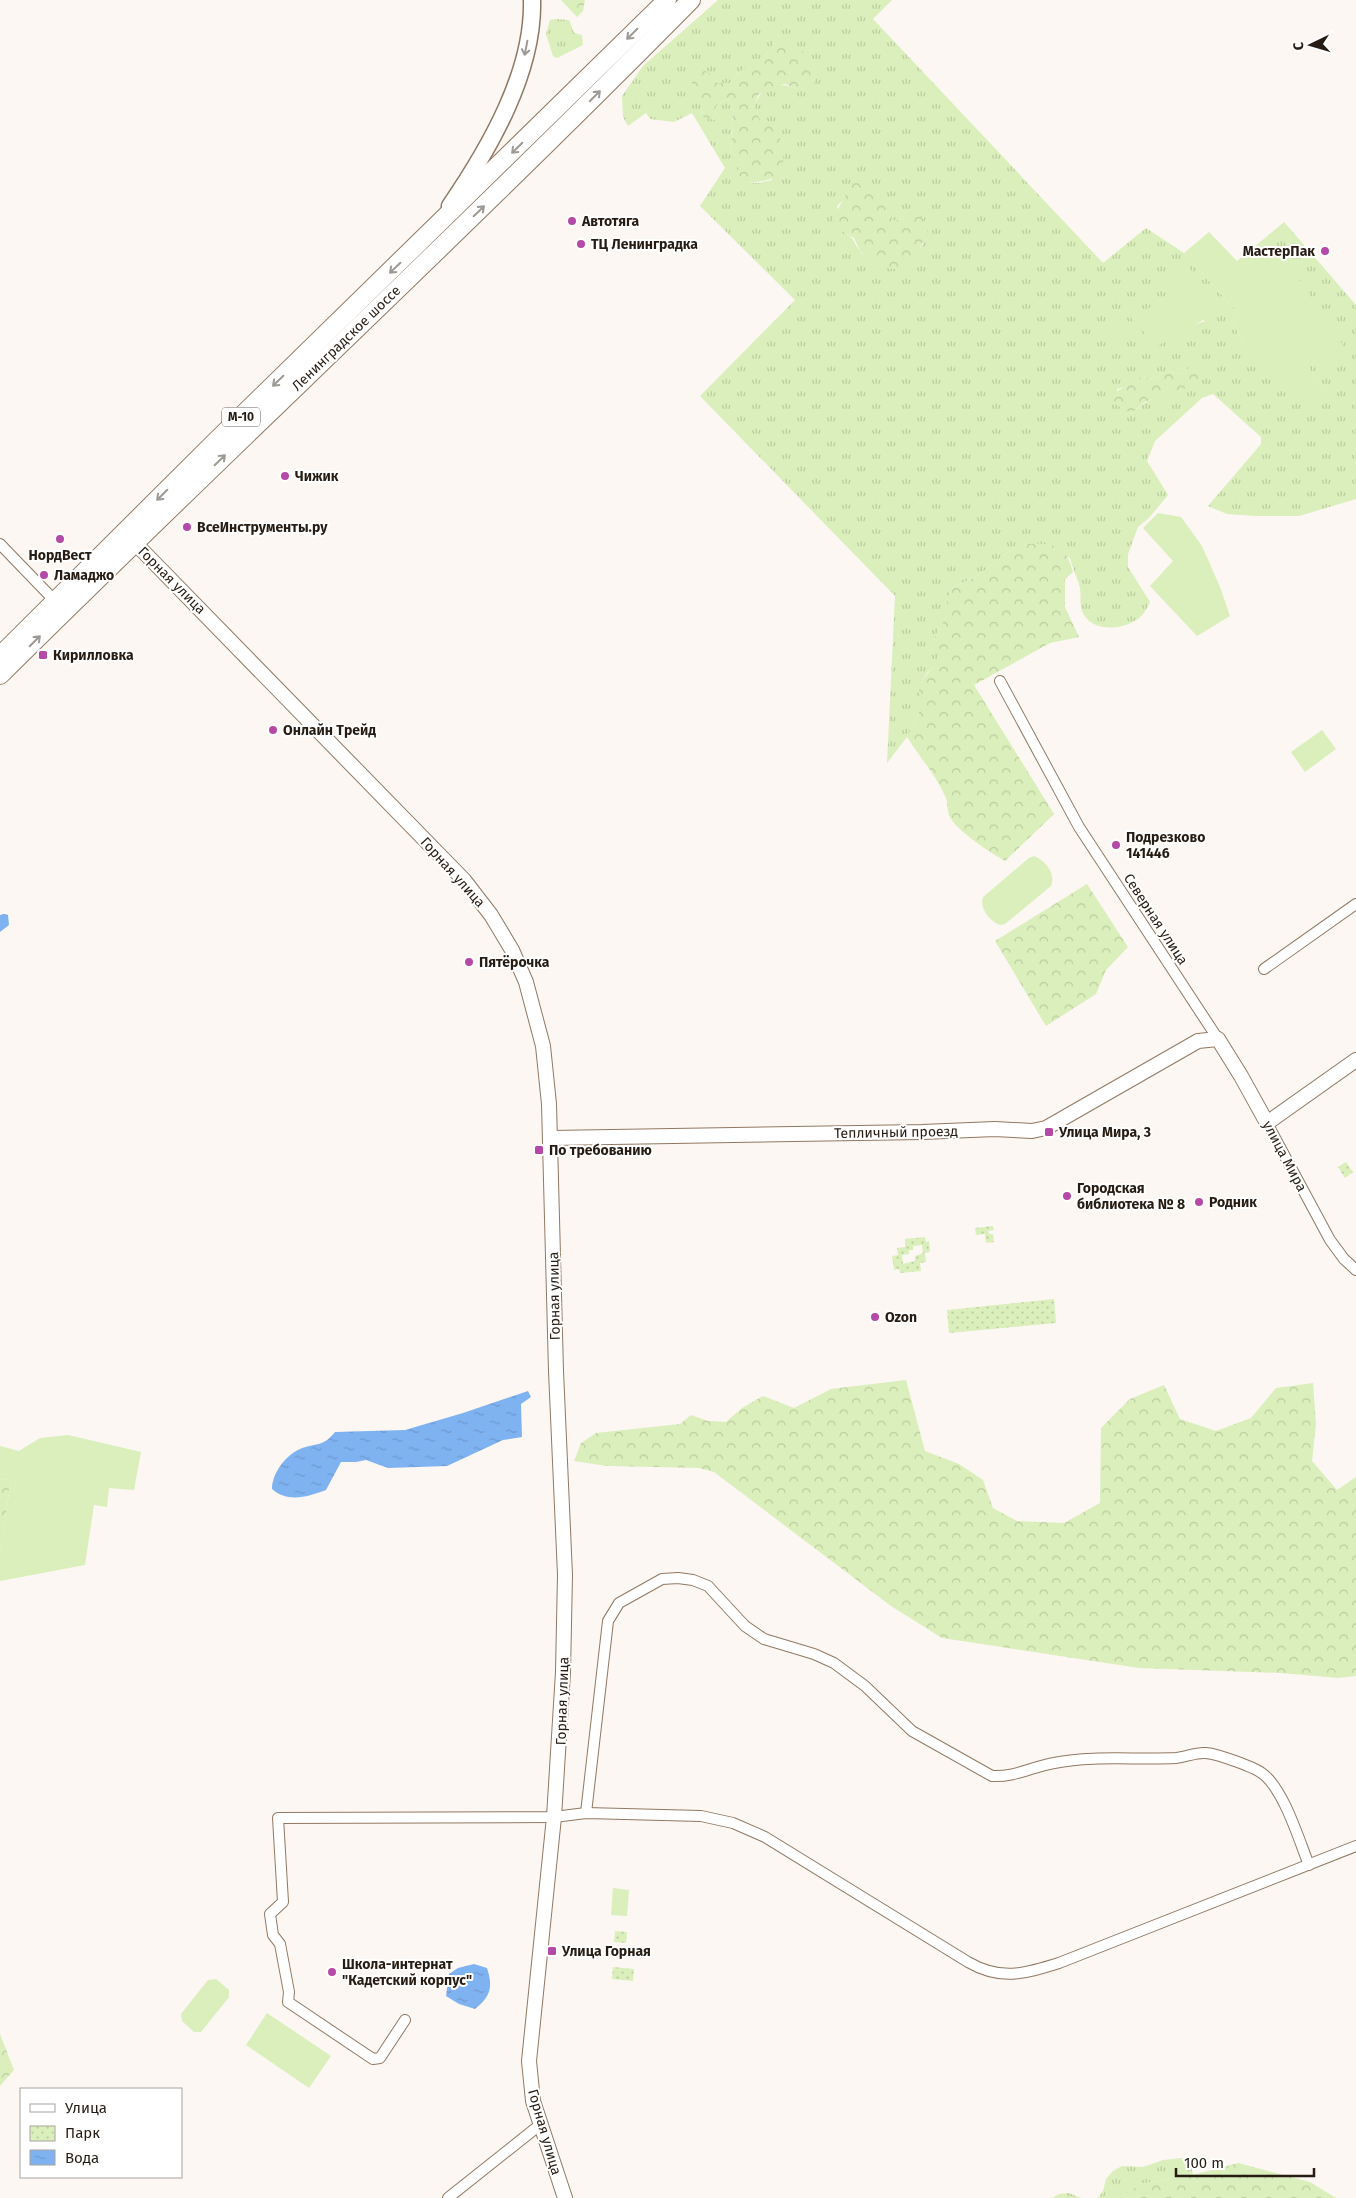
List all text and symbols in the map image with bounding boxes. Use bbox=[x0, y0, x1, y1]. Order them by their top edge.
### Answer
north arrow bbox=[1286, 20, 1336, 70]
one-way arrow bbox=[626, 28, 639, 40]
one-way arrow bbox=[520, 40, 530, 56]
text: С bbox=[1290, 41, 1307, 51]
one-way arrow bbox=[589, 90, 601, 103]
one-way arrow bbox=[510, 142, 523, 154]
one-way arrow bbox=[473, 205, 485, 217]
place label: Автотяга bbox=[581, 213, 639, 230]
marker: Автотяга bbox=[566, 215, 578, 227]
place label: ТЦ Ленинградка bbox=[591, 236, 698, 253]
marker: ТЦ Ленинградка bbox=[575, 238, 587, 250]
place label: МастерПак bbox=[1243, 243, 1315, 260]
marker: МастерПак bbox=[1319, 245, 1331, 257]
one-way arrow bbox=[388, 262, 401, 274]
street label: Ленинградское шоссе bbox=[288, 282, 404, 395]
one-way arrow bbox=[272, 375, 284, 387]
road number: М-10 bbox=[222, 408, 260, 427]
one-way arrow bbox=[214, 454, 226, 466]
place label: Чижик bbox=[295, 468, 339, 485]
marker: Чижик bbox=[279, 470, 291, 482]
one-way arrow bbox=[156, 489, 168, 501]
place label: ВсеИнструменты.ру bbox=[197, 519, 328, 536]
marker: ВсеИнструменты.ру bbox=[181, 521, 193, 533]
marker: НордВест bbox=[54, 533, 66, 545]
street label: Горная улица bbox=[134, 543, 209, 618]
place label: НордВест bbox=[28, 547, 92, 564]
place label: Ламаджо bbox=[54, 567, 114, 584]
marker: Ламаджо bbox=[38, 569, 50, 581]
one-way arrow bbox=[28, 635, 41, 647]
place label: Кирилловка bbox=[53, 647, 134, 664]
marker: Кирилловка bbox=[37, 649, 49, 661]
place label: Онлайн Трейд bbox=[283, 722, 376, 739]
marker: Онлайн Трейд bbox=[267, 724, 279, 736]
place label: Подрезково 141446 bbox=[1126, 829, 1205, 862]
street label: Горная улица bbox=[417, 834, 489, 911]
marker: Подрезково 141446 bbox=[1110, 839, 1122, 851]
street label: Северная улица bbox=[1120, 870, 1191, 968]
place label: Пятёрочка bbox=[479, 954, 550, 971]
marker: Пятёрочка bbox=[463, 956, 475, 968]
street label: улица Мира bbox=[1259, 1118, 1310, 1195]
street label: Тепличный проезд bbox=[834, 1123, 958, 1142]
place label: Улица Мира, 3 bbox=[1058, 1124, 1151, 1141]
marker: Улица Мира, 3 bbox=[1043, 1126, 1055, 1138]
place label: По требованию bbox=[549, 1142, 652, 1159]
marker: По требованию bbox=[533, 1144, 545, 1156]
place label: Городская библиотека № 8 bbox=[1077, 1180, 1185, 1213]
marker: Городская библиотека № 8 bbox=[1061, 1190, 1073, 1202]
place label: Родник bbox=[1209, 1194, 1257, 1211]
marker: Родник bbox=[1193, 1196, 1205, 1208]
street label: Горная улица bbox=[545, 1252, 564, 1340]
place label: Ozon bbox=[885, 1309, 917, 1326]
marker: Ozon bbox=[869, 1311, 881, 1323]
street label: Горная улица bbox=[552, 1656, 573, 1746]
place label: Улица Горная bbox=[561, 1943, 651, 1960]
marker: Улица Горная bbox=[546, 1945, 558, 1957]
place label: Школа-интернат "Кадетский корпус" bbox=[342, 1956, 472, 1989]
marker: Школа-интернат "Кадетский корпус" bbox=[326, 1966, 338, 1978]
street label: Горная улица bbox=[524, 2087, 565, 2177]
legend bbox=[20, 2088, 182, 2178]
text: Улица bbox=[65, 2099, 107, 2117]
text: Парк bbox=[65, 2124, 100, 2142]
scale bar bbox=[1176, 2146, 1314, 2178]
text: Вода bbox=[65, 2149, 99, 2167]
text: 100 m bbox=[1184, 2154, 1224, 2172]

